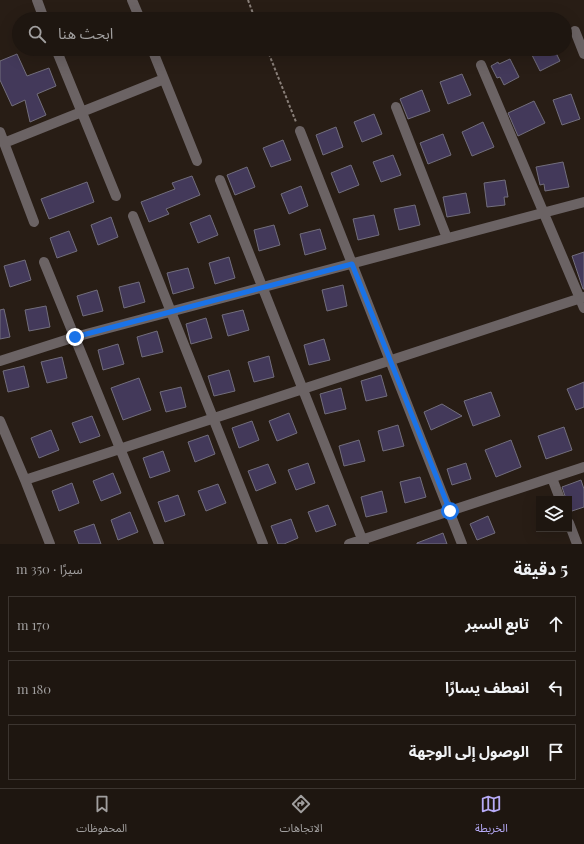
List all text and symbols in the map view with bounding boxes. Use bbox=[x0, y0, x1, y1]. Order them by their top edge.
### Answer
search box bbox=[12, 12, 572, 56]
icon: search bbox=[26, 23, 48, 45]
text: ابحث هنا bbox=[58, 23, 113, 43]
route end bbox=[66, 328, 84, 346]
map controls bbox=[536, 496, 572, 532]
button: layers bbox=[536, 496, 572, 532]
route start bbox=[441, 502, 459, 520]
text: 5 دقيقة bbox=[513, 557, 568, 579]
text: سيرًا · 350 m bbox=[16, 560, 83, 577]
text: تابع السير bbox=[465, 613, 529, 633]
icon: ahead bbox=[545, 613, 567, 635]
text: 170 m bbox=[17, 616, 50, 633]
text: انعطف يسارًا bbox=[445, 677, 529, 697]
icon: left bbox=[545, 677, 567, 699]
text: 180 m bbox=[17, 680, 51, 697]
text: الوصول إلى الوجهة bbox=[409, 741, 529, 761]
icon: arrive bbox=[545, 741, 567, 763]
tab: المحفوظات bbox=[76, 793, 127, 840]
tab: الاتجاهات bbox=[280, 793, 323, 840]
tab: الخريطة bbox=[475, 793, 508, 840]

